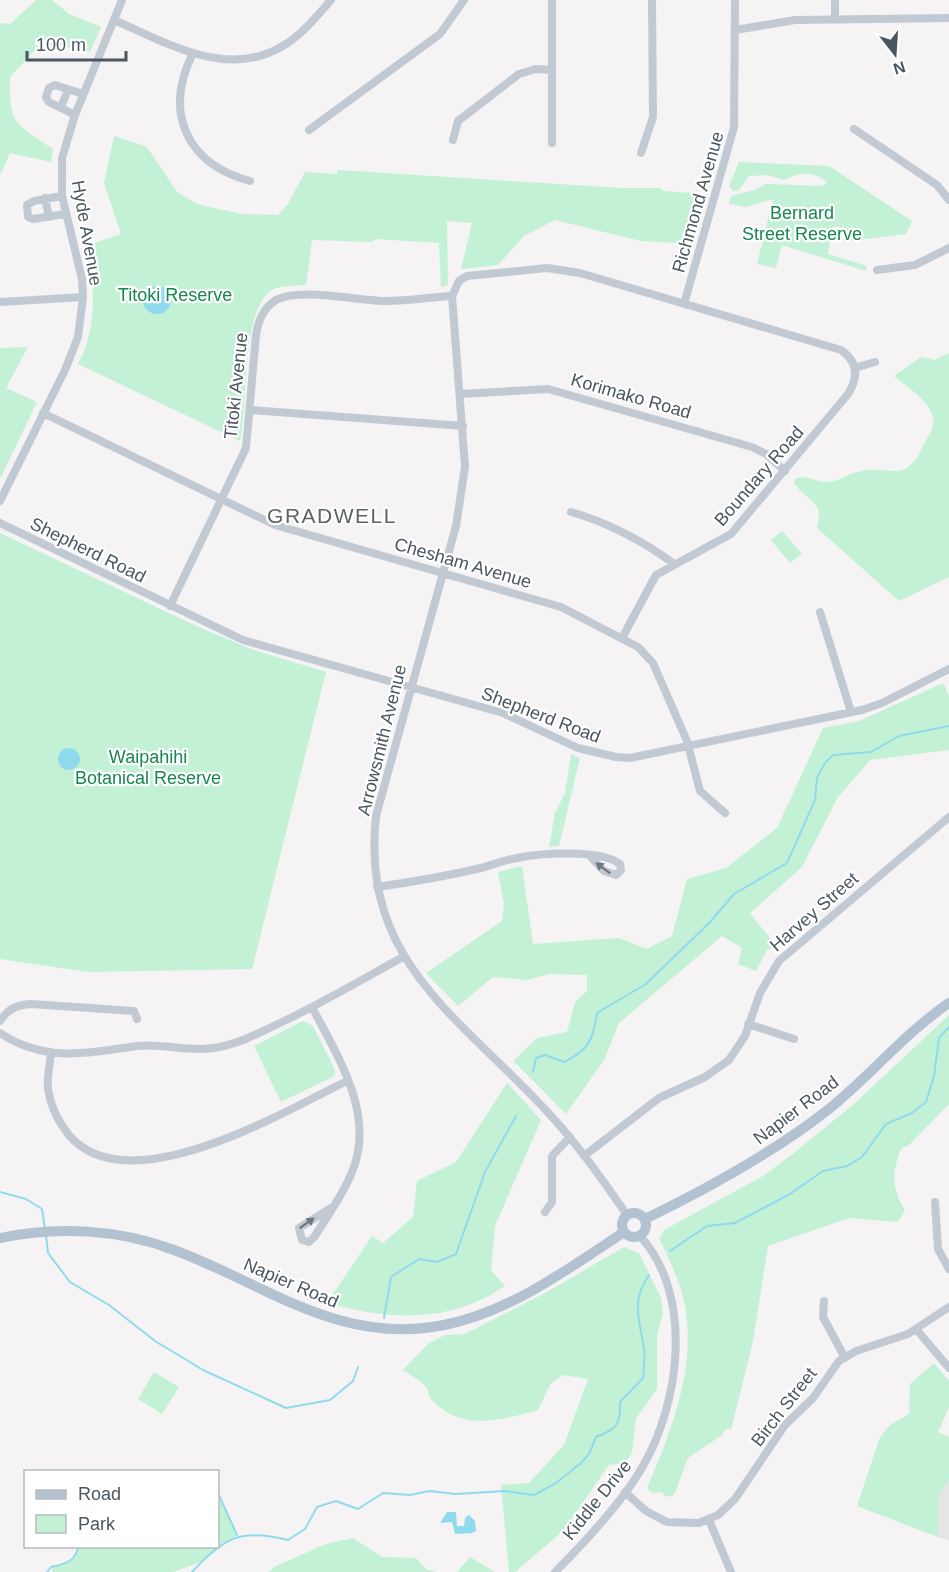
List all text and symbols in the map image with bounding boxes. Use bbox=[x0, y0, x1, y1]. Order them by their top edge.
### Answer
scale bar bbox=[27, 24, 126, 62]
north arrow bbox=[865, 24, 925, 84]
text: 100 m bbox=[36, 35, 86, 55]
text: N bbox=[891, 58, 907, 78]
street label: Richmond Avenue bbox=[668, 129, 728, 275]
street label: Hyde Avenue bbox=[68, 179, 106, 287]
park label: Bernard Street Reserve bbox=[742, 203, 862, 244]
park label: Titoki Reserve bbox=[118, 285, 232, 305]
street label: Titoki Avenue bbox=[220, 332, 252, 440]
street label: Korimako Road bbox=[569, 369, 693, 423]
street label: Boundary Road bbox=[710, 422, 808, 530]
district label: GRADWELL bbox=[267, 504, 397, 527]
street label: Shepherd Road bbox=[27, 513, 149, 587]
street label: Chesham Avenue bbox=[392, 534, 534, 592]
street label: Arrowsmith Avenue bbox=[354, 663, 410, 817]
street label: Shepherd Road bbox=[479, 683, 603, 747]
park label: Waipahihi Botanical Reserve bbox=[75, 747, 221, 788]
one-way arrow bbox=[595, 862, 611, 875]
street label: Harvey Street bbox=[766, 868, 862, 956]
street label: Napier Road bbox=[750, 1072, 842, 1148]
one-way arrow bbox=[299, 1217, 315, 1229]
street label: Napier Road bbox=[241, 1254, 341, 1312]
street label: Birch Street bbox=[747, 1364, 821, 1450]
street label: Kiddle Drive bbox=[559, 1456, 635, 1544]
legend bbox=[24, 1470, 219, 1548]
text: Road bbox=[78, 1484, 121, 1504]
text: Park bbox=[78, 1514, 116, 1534]

